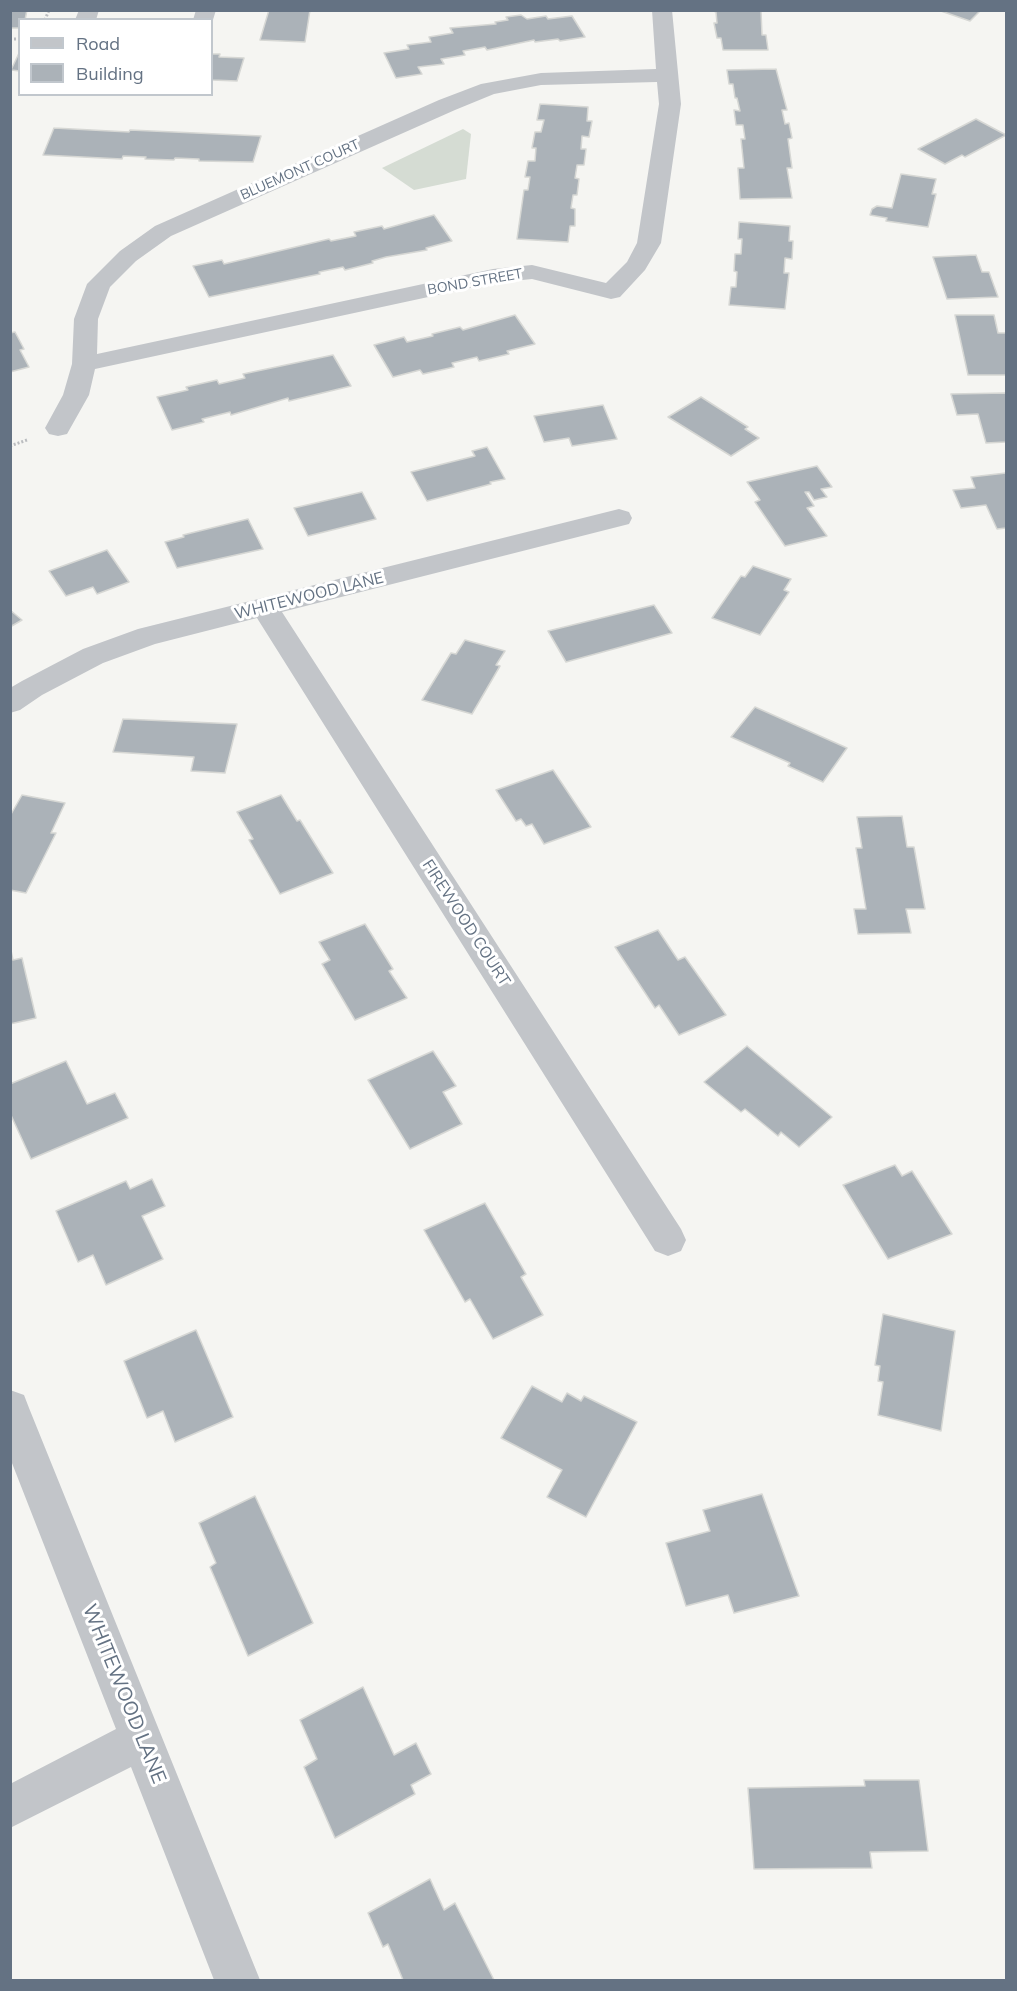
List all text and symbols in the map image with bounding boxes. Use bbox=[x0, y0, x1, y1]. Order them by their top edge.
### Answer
legend bbox=[18, 18, 213, 96]
text: Road bbox=[76, 32, 120, 55]
text: Building bbox=[76, 62, 144, 85]
street label: BLUEMONT COURT bbox=[238, 136, 362, 204]
street label: BOND STREET bbox=[426, 265, 524, 299]
street label: WHITEWOOD LANE bbox=[232, 568, 386, 624]
street label: FIREWOOD COURT bbox=[418, 856, 514, 990]
street label: WHITEWOOD LANE bbox=[77, 1601, 171, 1787]

